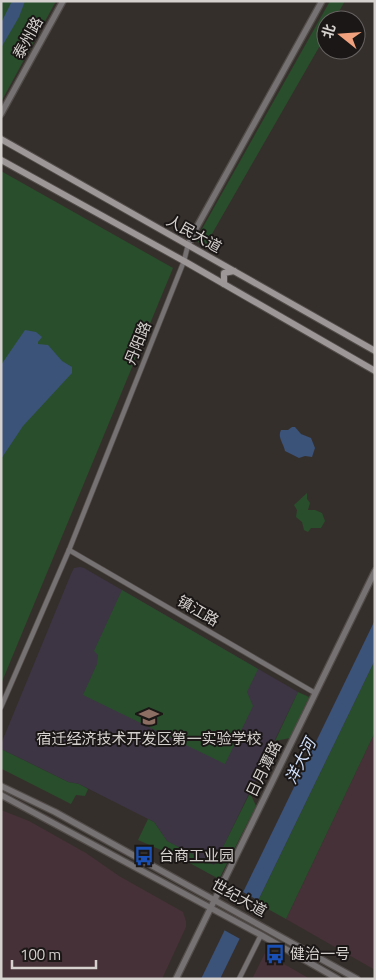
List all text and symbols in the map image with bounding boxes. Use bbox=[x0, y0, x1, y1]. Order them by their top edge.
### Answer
north arrow bbox=[316, 10, 366, 60]
street label: 泰州路 bbox=[7, 12, 49, 63]
text: 北 bbox=[316, 21, 340, 41]
street label: 人民大道 bbox=[162, 209, 226, 258]
street label: 丹阳路 bbox=[118, 318, 157, 368]
street label: 镇江路 bbox=[173, 589, 223, 632]
school or university icon: 宿迁经济技术开发区第一实验学校 bbox=[138, 706, 160, 728]
place label: 宿迁经济技术开发区第一实验学校 bbox=[36, 727, 262, 750]
water label: 洋大河 bbox=[279, 731, 323, 788]
street label: 日月潭路 bbox=[240, 737, 287, 801]
place label: 台商工业园 bbox=[159, 844, 234, 867]
bus stop icon: 台商工业园 bbox=[133, 845, 155, 867]
street label: 世纪大道 bbox=[207, 873, 271, 922]
scale bar bbox=[12, 938, 96, 970]
place label: 健治一号 bbox=[290, 942, 350, 965]
text: 100 m bbox=[20, 943, 61, 966]
bus stop icon: 健治一号 bbox=[264, 943, 286, 965]

